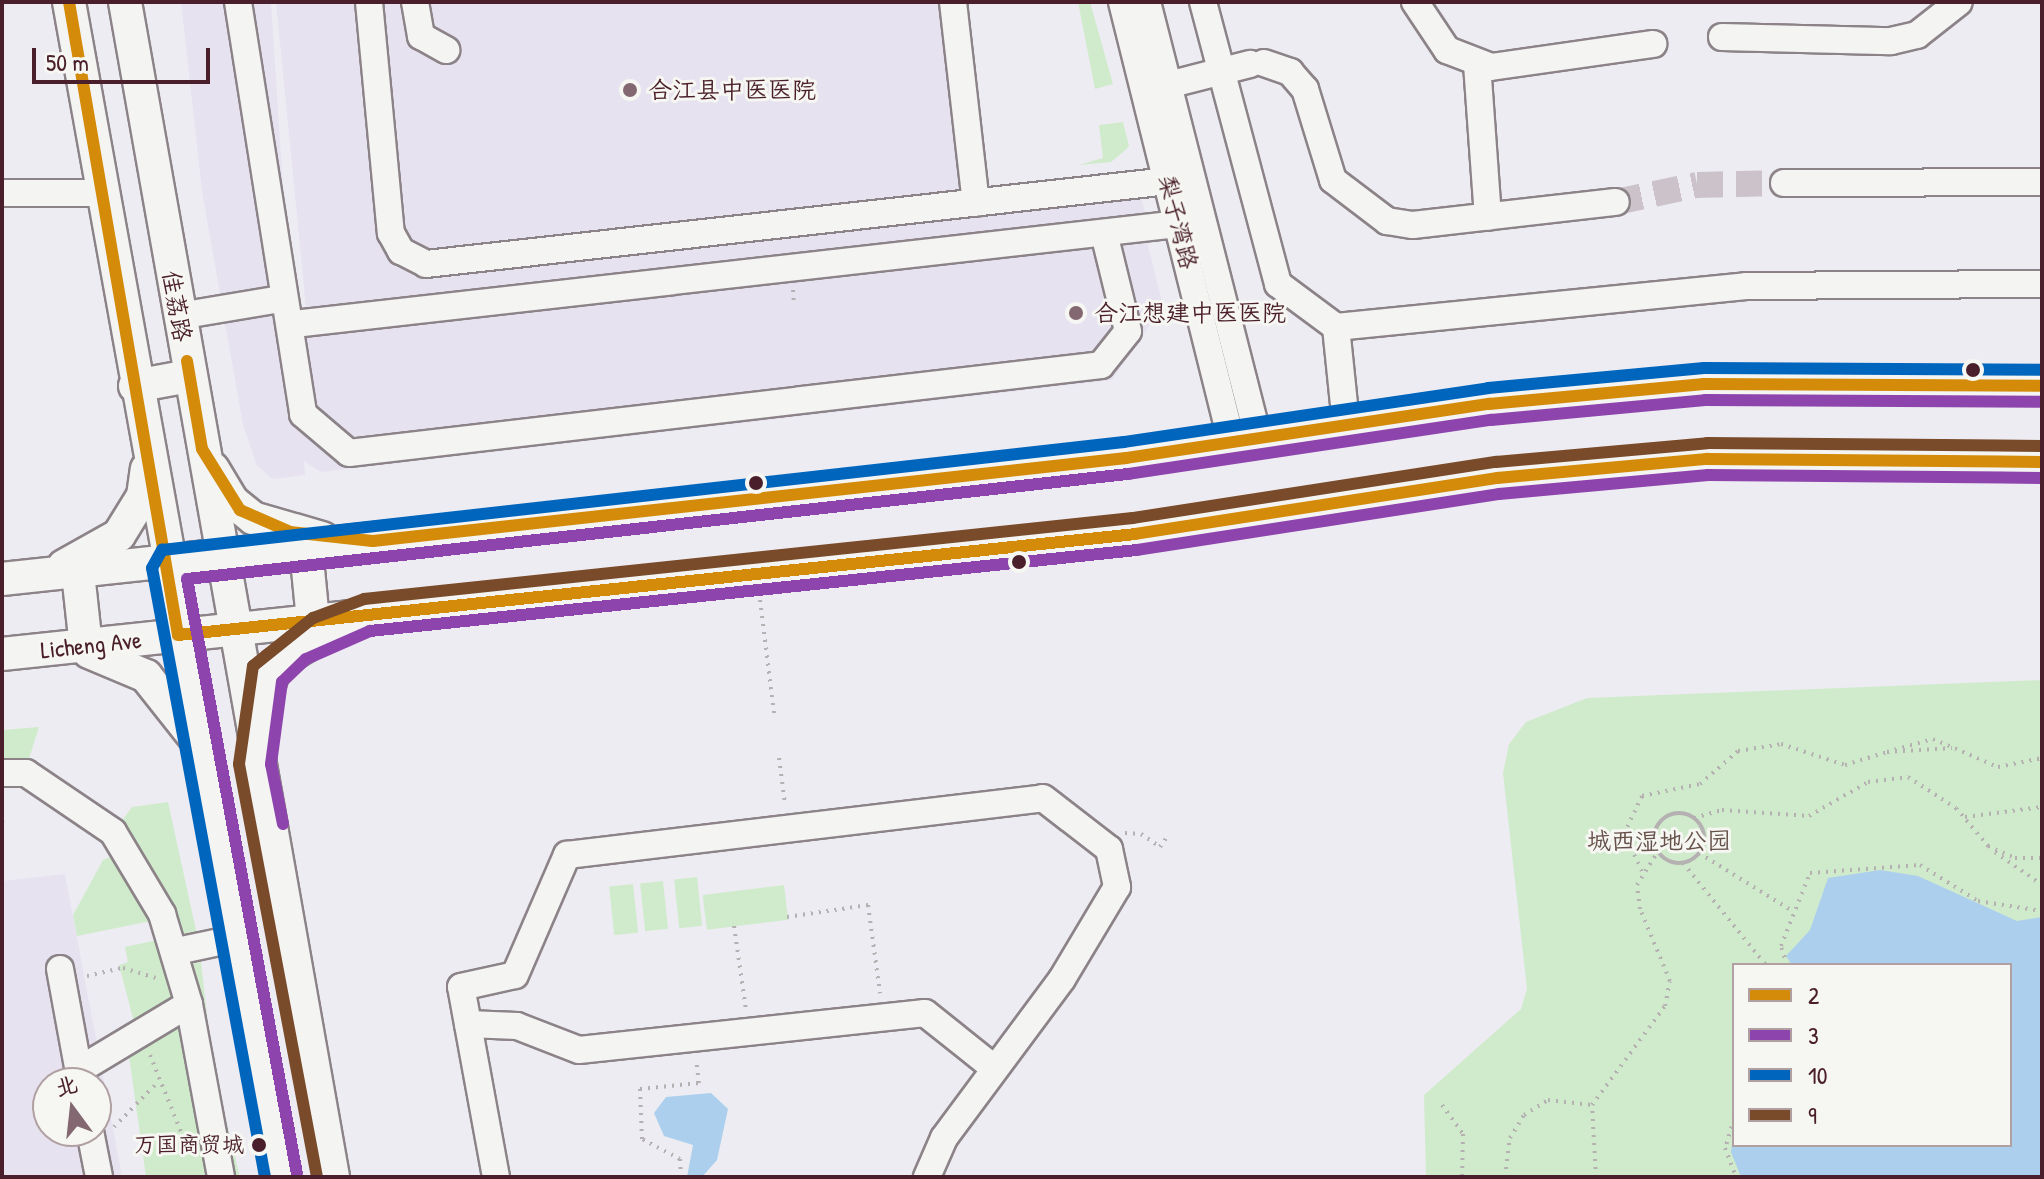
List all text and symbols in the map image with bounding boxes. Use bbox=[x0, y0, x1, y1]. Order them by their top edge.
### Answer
scale bar bbox=[36, 32, 214, 82]
text: 50 m bbox=[46, 46, 89, 78]
place label: 合江县中医医院 bbox=[648, 76, 816, 104]
marker: 合江县中医医院 bbox=[619, 79, 641, 101]
street label: 梨子湾路 bbox=[1152, 172, 1204, 272]
street label: 佳荔路 bbox=[157, 268, 197, 344]
place label: 合江想建中医医院 bbox=[1094, 299, 1286, 327]
marker: 合江想建中医医院 bbox=[1065, 302, 1087, 324]
unlabelled marker bbox=[1965, 362, 1981, 378]
unlabelled marker bbox=[748, 475, 764, 491]
unlabelled marker bbox=[1011, 554, 1027, 570]
street label: Licheng Ave bbox=[39, 625, 143, 665]
park label: 城西湿地公园 bbox=[1587, 827, 1731, 855]
legend bbox=[1732, 963, 2012, 1147]
text: 2 bbox=[1808, 979, 1819, 1011]
text: 3 bbox=[1808, 1019, 1819, 1051]
text: 10 bbox=[1808, 1059, 1827, 1091]
north arrow bbox=[32, 1067, 112, 1147]
text: 北 bbox=[52, 1068, 81, 1103]
text: 9 bbox=[1808, 1099, 1817, 1131]
place label: 万国商贸城 bbox=[134, 1132, 244, 1158]
marker: 万国商贸城 bbox=[251, 1137, 267, 1153]

